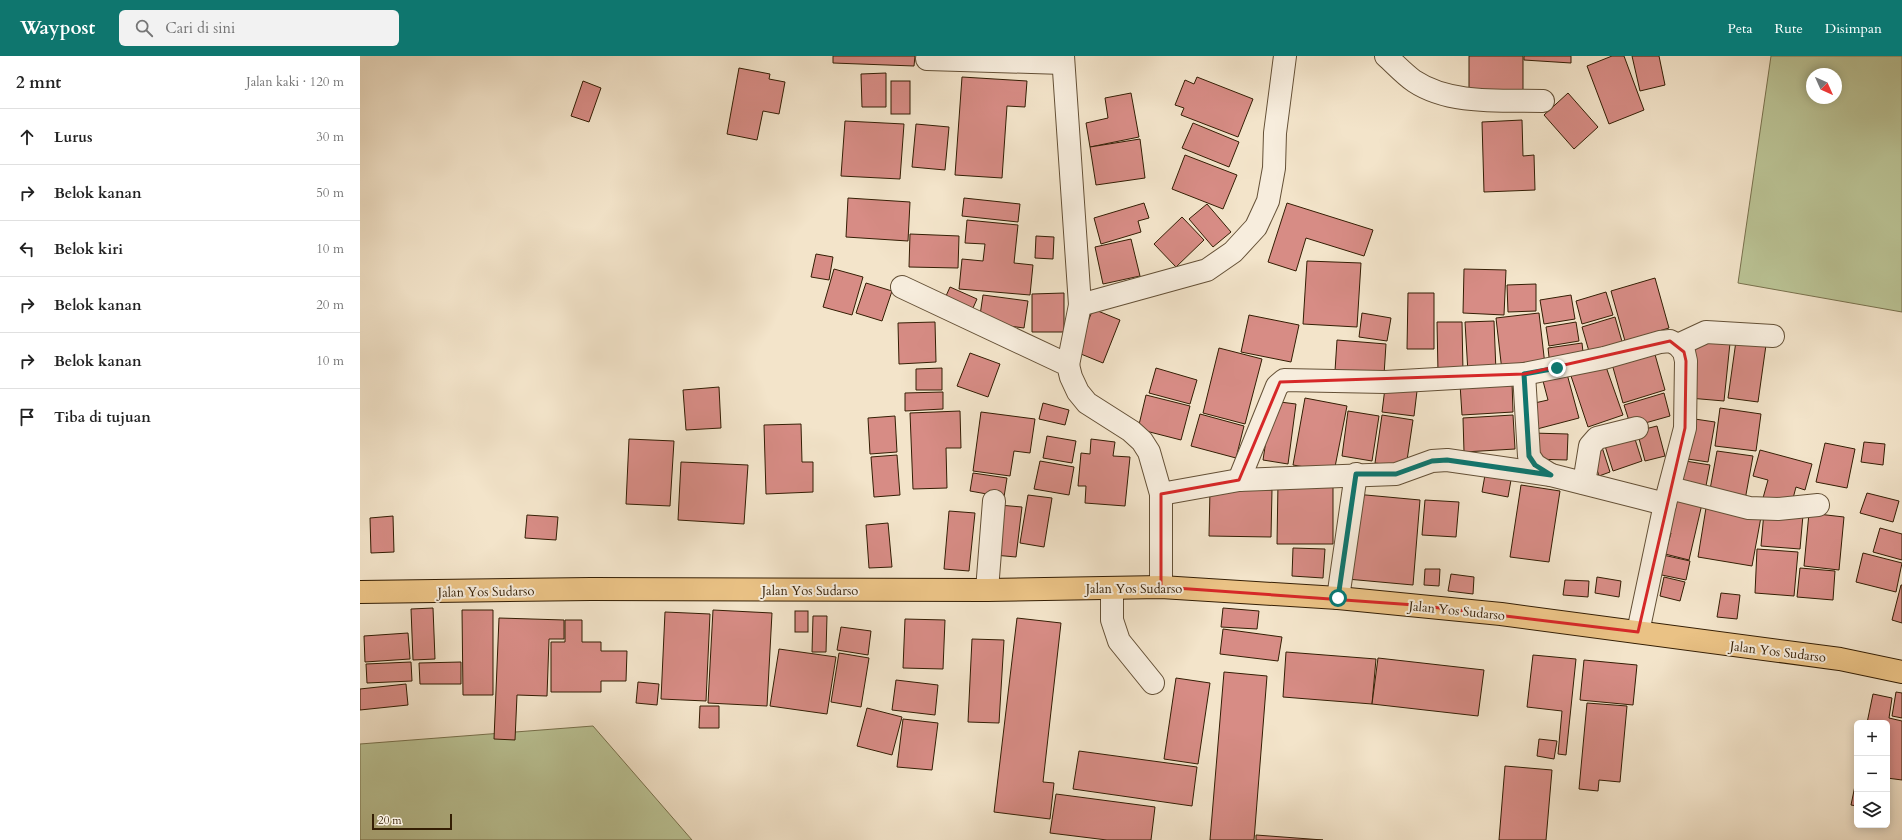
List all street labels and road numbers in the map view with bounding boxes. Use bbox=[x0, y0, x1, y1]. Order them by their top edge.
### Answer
street label: Jalan Yos Sudarso bbox=[1084, 580, 1182, 598]
street label: Jalan Yos Sudarso bbox=[436, 582, 535, 602]
street label: Jalan Yos Sudarso bbox=[760, 582, 858, 600]
street label: Jalan Yos Sudarso bbox=[1406, 597, 1506, 625]
street label: Jalan Yos Sudarso bbox=[1727, 637, 1827, 667]

